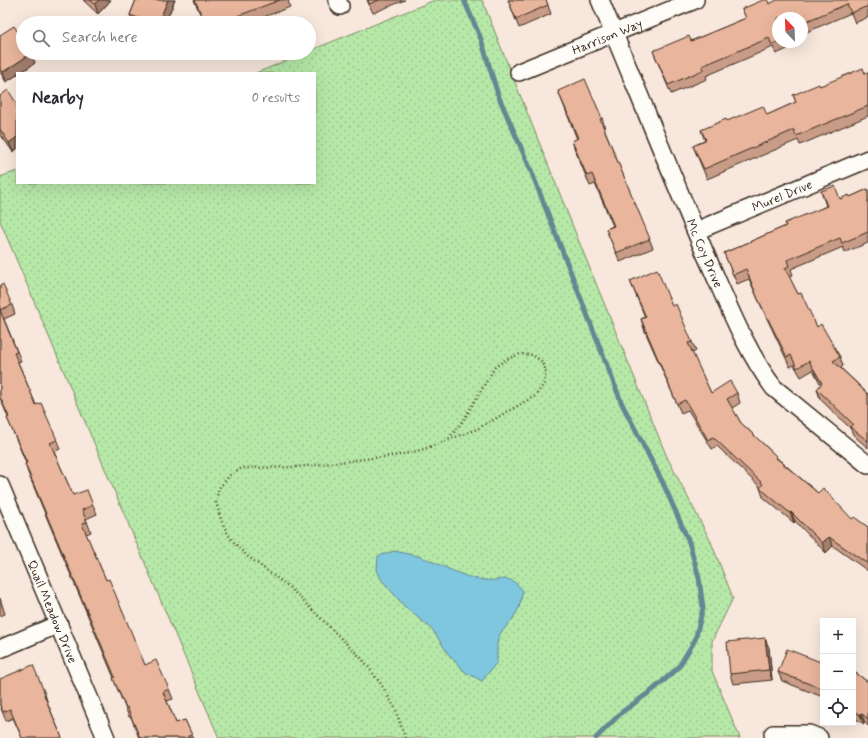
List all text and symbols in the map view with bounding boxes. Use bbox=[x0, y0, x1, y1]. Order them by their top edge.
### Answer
north arrow bbox=[772, 12, 808, 48]
street label: Harrison Way bbox=[570, 15, 645, 59]
search box bbox=[16, 16, 316, 60]
icon: search bbox=[30, 27, 52, 49]
text: Search here bbox=[62, 28, 138, 48]
text: Nearby bbox=[32, 87, 84, 109]
text: 0 results bbox=[252, 90, 300, 107]
street label: Murel Drive bbox=[750, 176, 815, 217]
street label: Mc Coy Drive bbox=[681, 217, 726, 291]
street label: Quail Meadow Drive bbox=[22, 558, 81, 666]
map controls bbox=[820, 618, 856, 726]
button: + bbox=[820, 618, 856, 654]
button: − bbox=[820, 654, 856, 690]
button: locate bbox=[820, 690, 856, 726]

